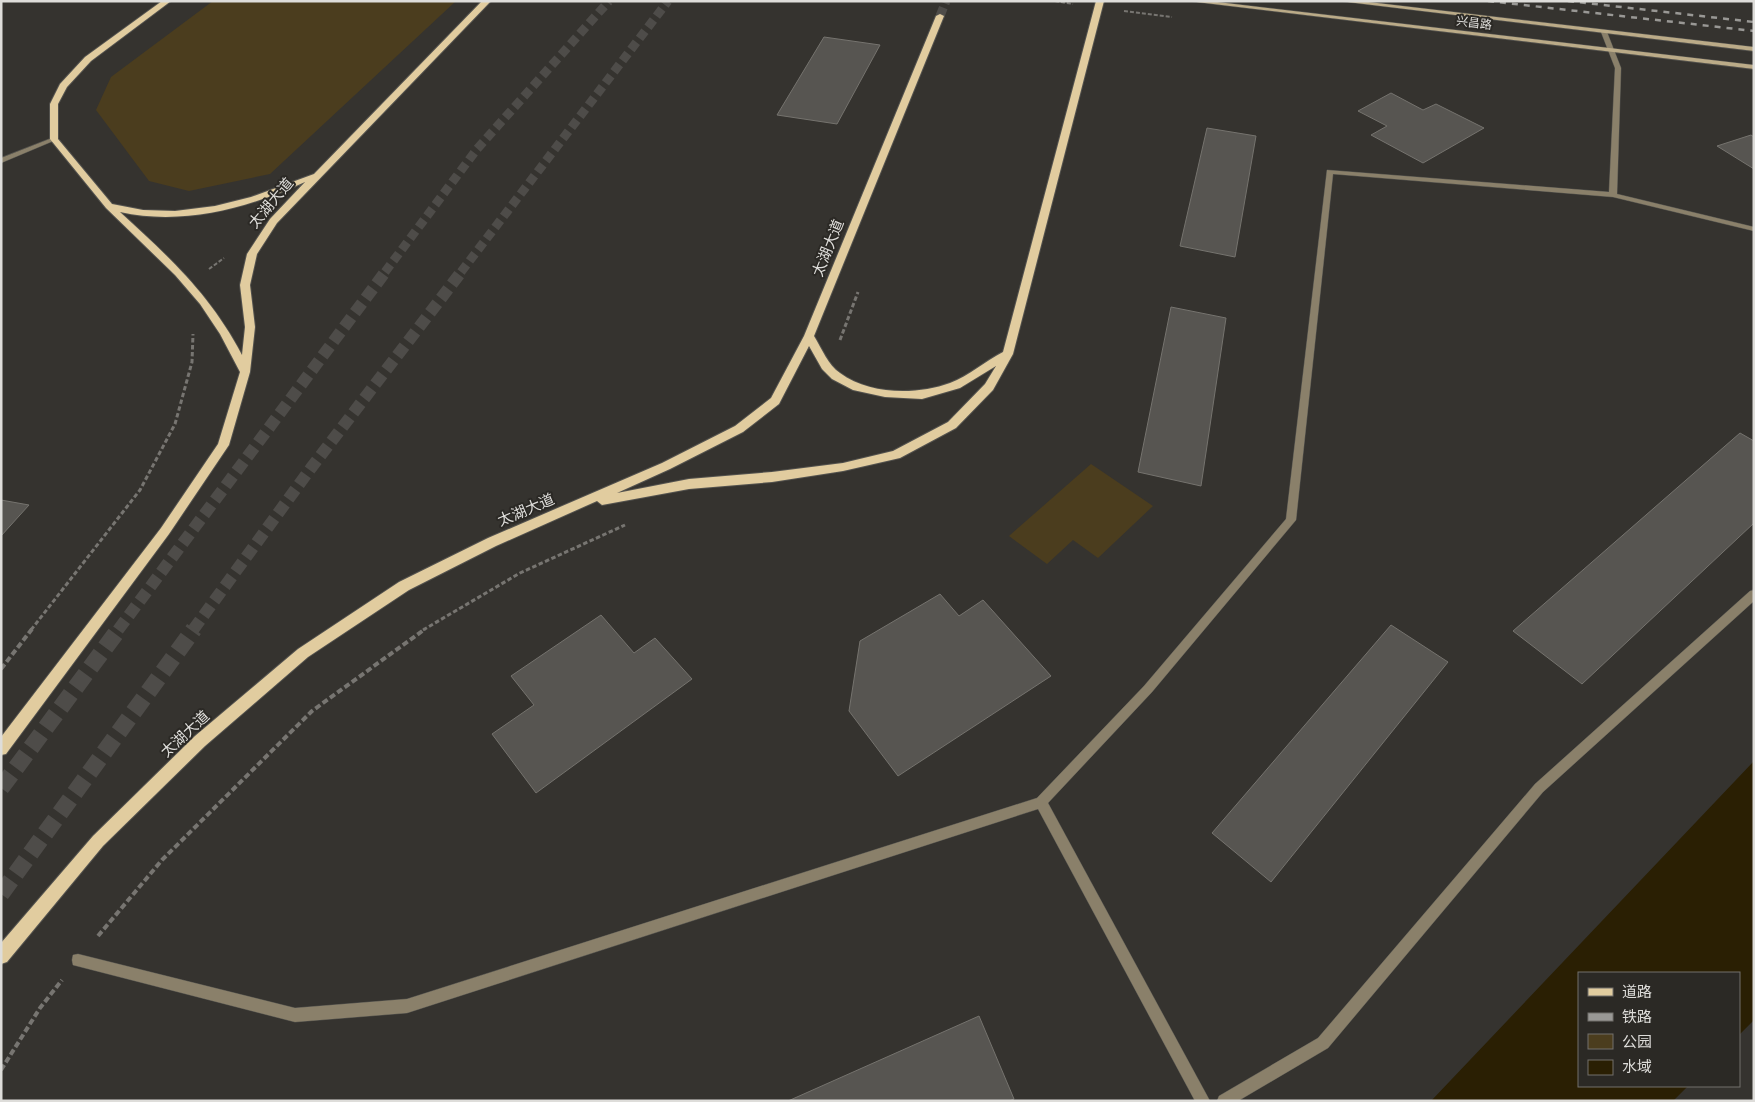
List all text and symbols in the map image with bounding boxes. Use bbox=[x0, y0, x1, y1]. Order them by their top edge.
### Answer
street label: 兴昌路 bbox=[1455, 13, 1493, 33]
street label: 太湖大道 bbox=[244, 174, 298, 232]
street label: 太湖大道 bbox=[807, 216, 849, 280]
street label: 太湖大道 bbox=[494, 489, 558, 531]
street label: 太湖大道 bbox=[156, 706, 214, 762]
legend bbox=[1578, 972, 1740, 1087]
text: 道路 bbox=[1622, 982, 1652, 1002]
text: 铁路 bbox=[1622, 1007, 1652, 1027]
text: 公园 bbox=[1622, 1032, 1652, 1052]
text: 水域 bbox=[1622, 1057, 1652, 1077]

